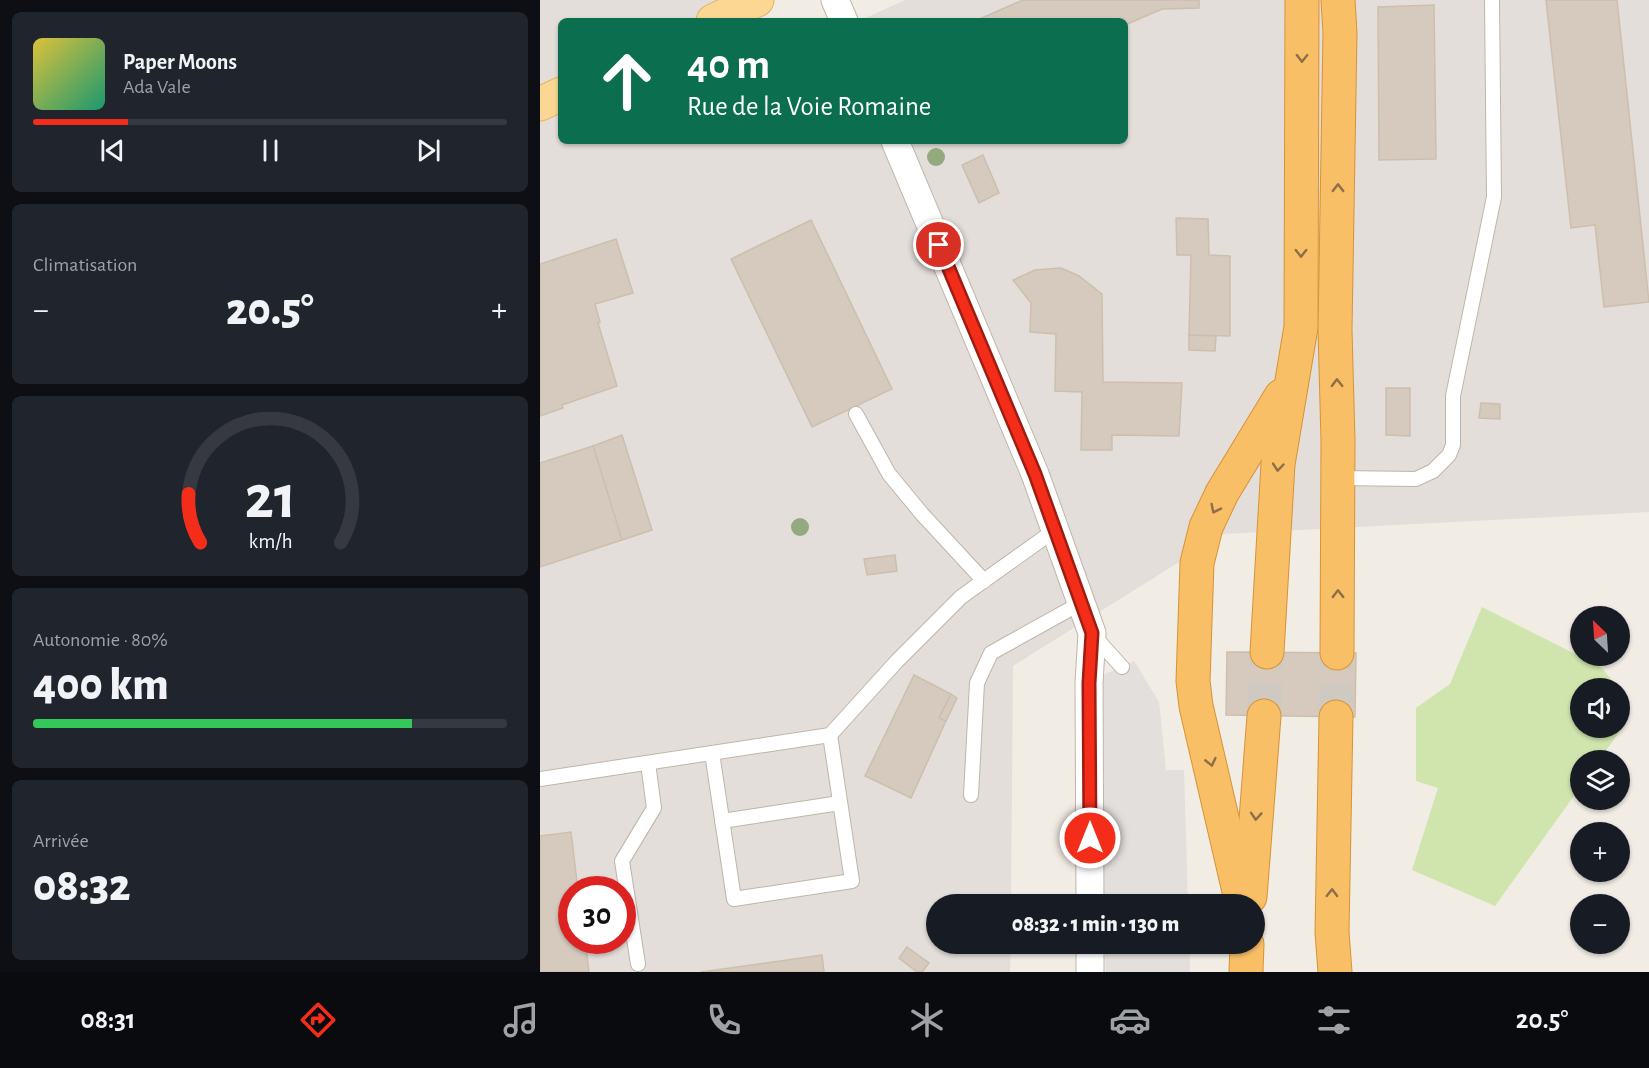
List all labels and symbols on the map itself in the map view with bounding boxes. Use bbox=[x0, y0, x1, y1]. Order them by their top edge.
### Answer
one-way arrow bbox=[1296, 54, 1309, 63]
one-way arrow bbox=[1332, 183, 1344, 192]
pin bbox=[913, 219, 964, 270]
one-way arrow bbox=[1295, 249, 1307, 258]
one-way arrow bbox=[1330, 378, 1343, 387]
one-way arrow bbox=[1272, 463, 1285, 472]
one-way arrow bbox=[1210, 503, 1222, 514]
one-way arrow bbox=[1332, 590, 1344, 599]
north arrow bbox=[1570, 606, 1630, 666]
one-way arrow bbox=[1203, 757, 1216, 767]
position arrow bbox=[1058, 806, 1122, 870]
one-way arrow bbox=[1250, 812, 1263, 821]
speed limit sign: 30 bbox=[558, 876, 636, 954]
one-way arrow bbox=[1326, 888, 1339, 897]

